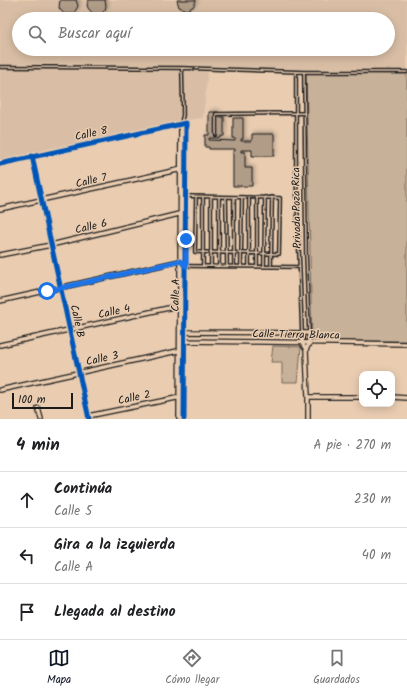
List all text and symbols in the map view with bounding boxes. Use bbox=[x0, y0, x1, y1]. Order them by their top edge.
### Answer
search box bbox=[12, 12, 395, 56]
text: Buscar aquí bbox=[58, 22, 131, 46]
icon: search bbox=[26, 23, 48, 45]
street label: Calle 8 bbox=[73, 122, 110, 146]
street label: Privada Poza Rica bbox=[287, 167, 307, 249]
street label: Calle 7 bbox=[74, 168, 110, 193]
street label: Calle 6 bbox=[73, 215, 109, 239]
route end bbox=[177, 230, 195, 248]
street label: Calle A bbox=[167, 278, 185, 312]
route start bbox=[38, 282, 56, 300]
street label: Calle 4 bbox=[96, 300, 132, 324]
street label: Calle B bbox=[65, 303, 89, 339]
street label: Calle Tierra Blanca bbox=[252, 325, 340, 345]
street label: Calle 3 bbox=[84, 347, 120, 371]
map controls bbox=[359, 371, 395, 407]
button: locate bbox=[359, 371, 395, 407]
street label: Calle 2 bbox=[116, 386, 152, 410]
scale bar bbox=[12, 391, 73, 410]
text: 100 m bbox=[18, 391, 46, 409]
text: 4 min bbox=[16, 432, 60, 459]
text: A pie · 270 m bbox=[314, 435, 391, 456]
text: Continúa bbox=[54, 477, 112, 501]
icon: ahead bbox=[16, 489, 38, 511]
text: 230 m bbox=[354, 489, 391, 510]
text: Calle 5 bbox=[54, 501, 92, 522]
text: Gira a la izquierda bbox=[54, 533, 175, 557]
icon: left bbox=[16, 545, 38, 567]
text: 40 m bbox=[362, 545, 391, 566]
text: Calle A bbox=[54, 557, 93, 578]
text: Llegada al destino bbox=[54, 600, 176, 624]
icon: arrive bbox=[16, 601, 38, 623]
tab: Mapa bbox=[47, 647, 71, 689]
tab: Cómo llegar bbox=[165, 647, 219, 689]
tab: Guardados bbox=[313, 647, 360, 689]

